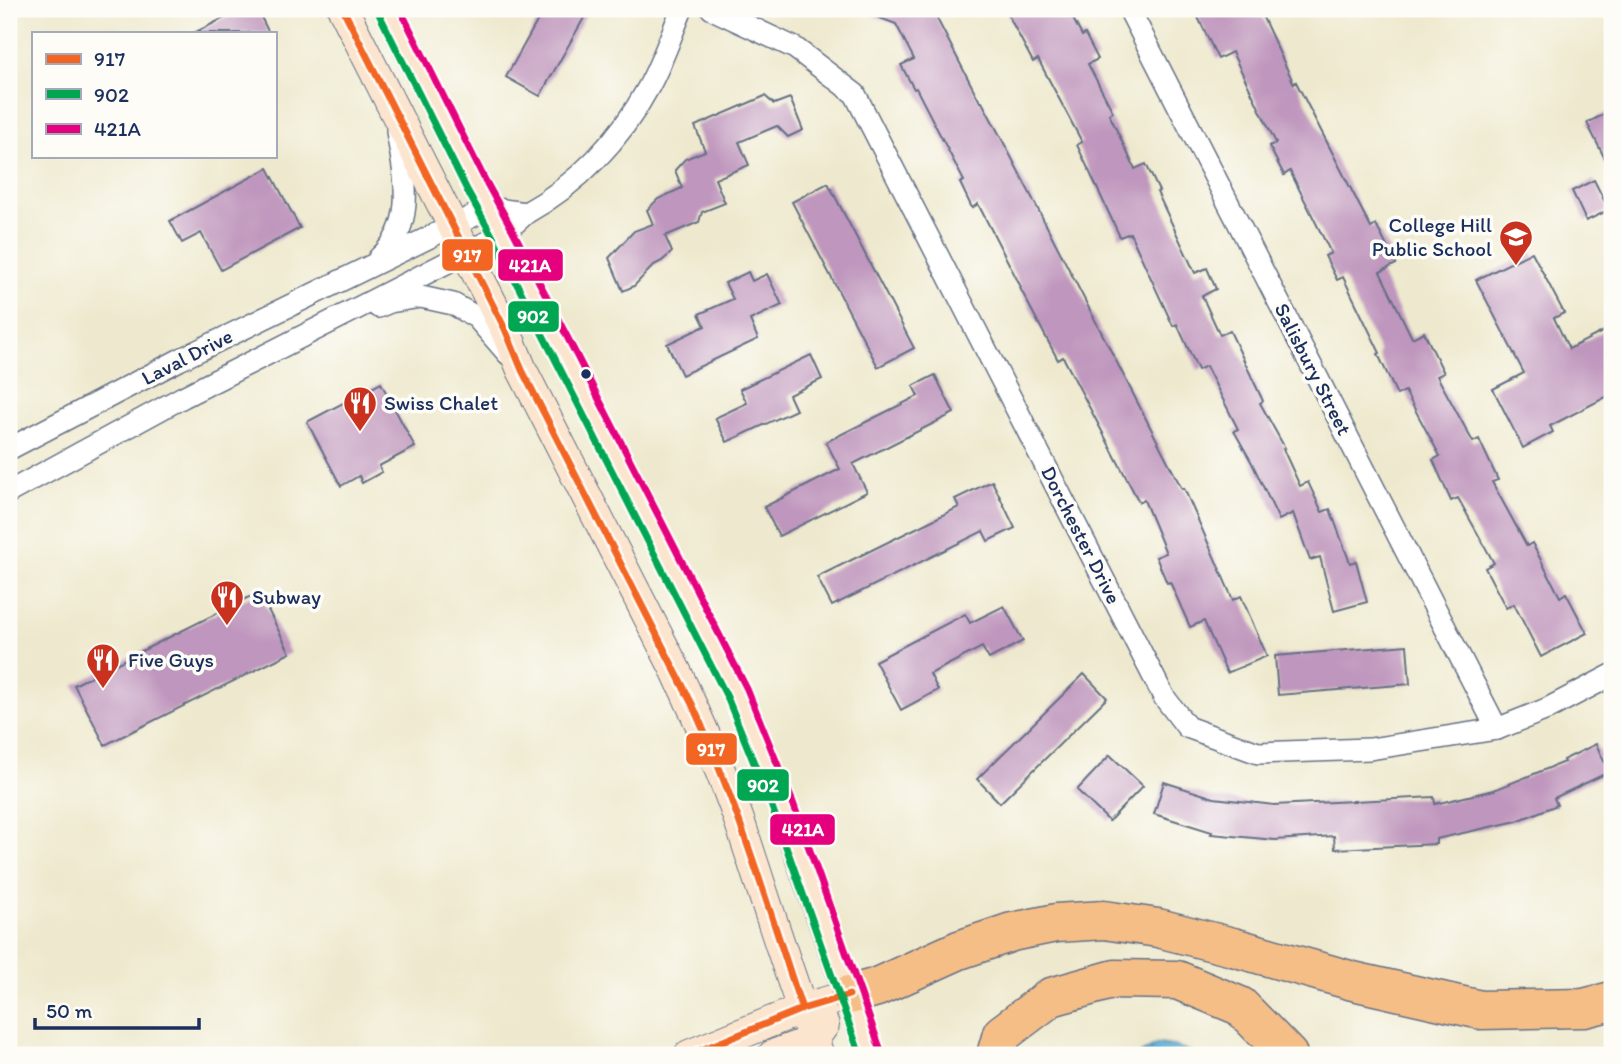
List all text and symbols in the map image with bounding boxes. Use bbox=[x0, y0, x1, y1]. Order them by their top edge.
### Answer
legend bbox=[32, 32, 276, 158]
text: 917 bbox=[94, 46, 125, 71]
text: 902 bbox=[94, 82, 129, 107]
text: 421A bbox=[94, 116, 141, 141]
place label: College Hill Public School bbox=[1372, 212, 1492, 261]
school or university icon: College Hill Public School bbox=[1497, 218, 1535, 267]
line badge: 917 bbox=[441, 238, 494, 272]
text: 917 bbox=[453, 244, 482, 267]
line badge: 421A bbox=[497, 248, 564, 282]
text: 421A bbox=[509, 254, 552, 277]
street label: Salisbury Street bbox=[1269, 299, 1358, 439]
line badge: 902 bbox=[507, 300, 560, 333]
text: 902 bbox=[517, 305, 549, 328]
street label: Laval Drive bbox=[137, 323, 236, 390]
unlabelled marker bbox=[579, 367, 593, 381]
restaurant icon: Swiss Chalet bbox=[341, 384, 379, 433]
place label: Swiss Chalet bbox=[384, 390, 498, 415]
street label: Dorchester Drive bbox=[1036, 462, 1127, 608]
restaurant icon: Subway bbox=[208, 578, 246, 627]
place label: Subway bbox=[252, 584, 321, 609]
restaurant icon: Five Guys bbox=[84, 641, 122, 690]
place label: Five Guys bbox=[128, 647, 214, 672]
line badge: 917 bbox=[685, 732, 738, 766]
text: 917 bbox=[697, 738, 726, 761]
line badge: 902 bbox=[736, 768, 790, 802]
text: 902 bbox=[747, 774, 779, 797]
line badge: 421A bbox=[769, 813, 836, 846]
text: 421A bbox=[782, 818, 825, 841]
scale bar bbox=[35, 987, 200, 1031]
text: 50 m bbox=[46, 998, 93, 1023]

